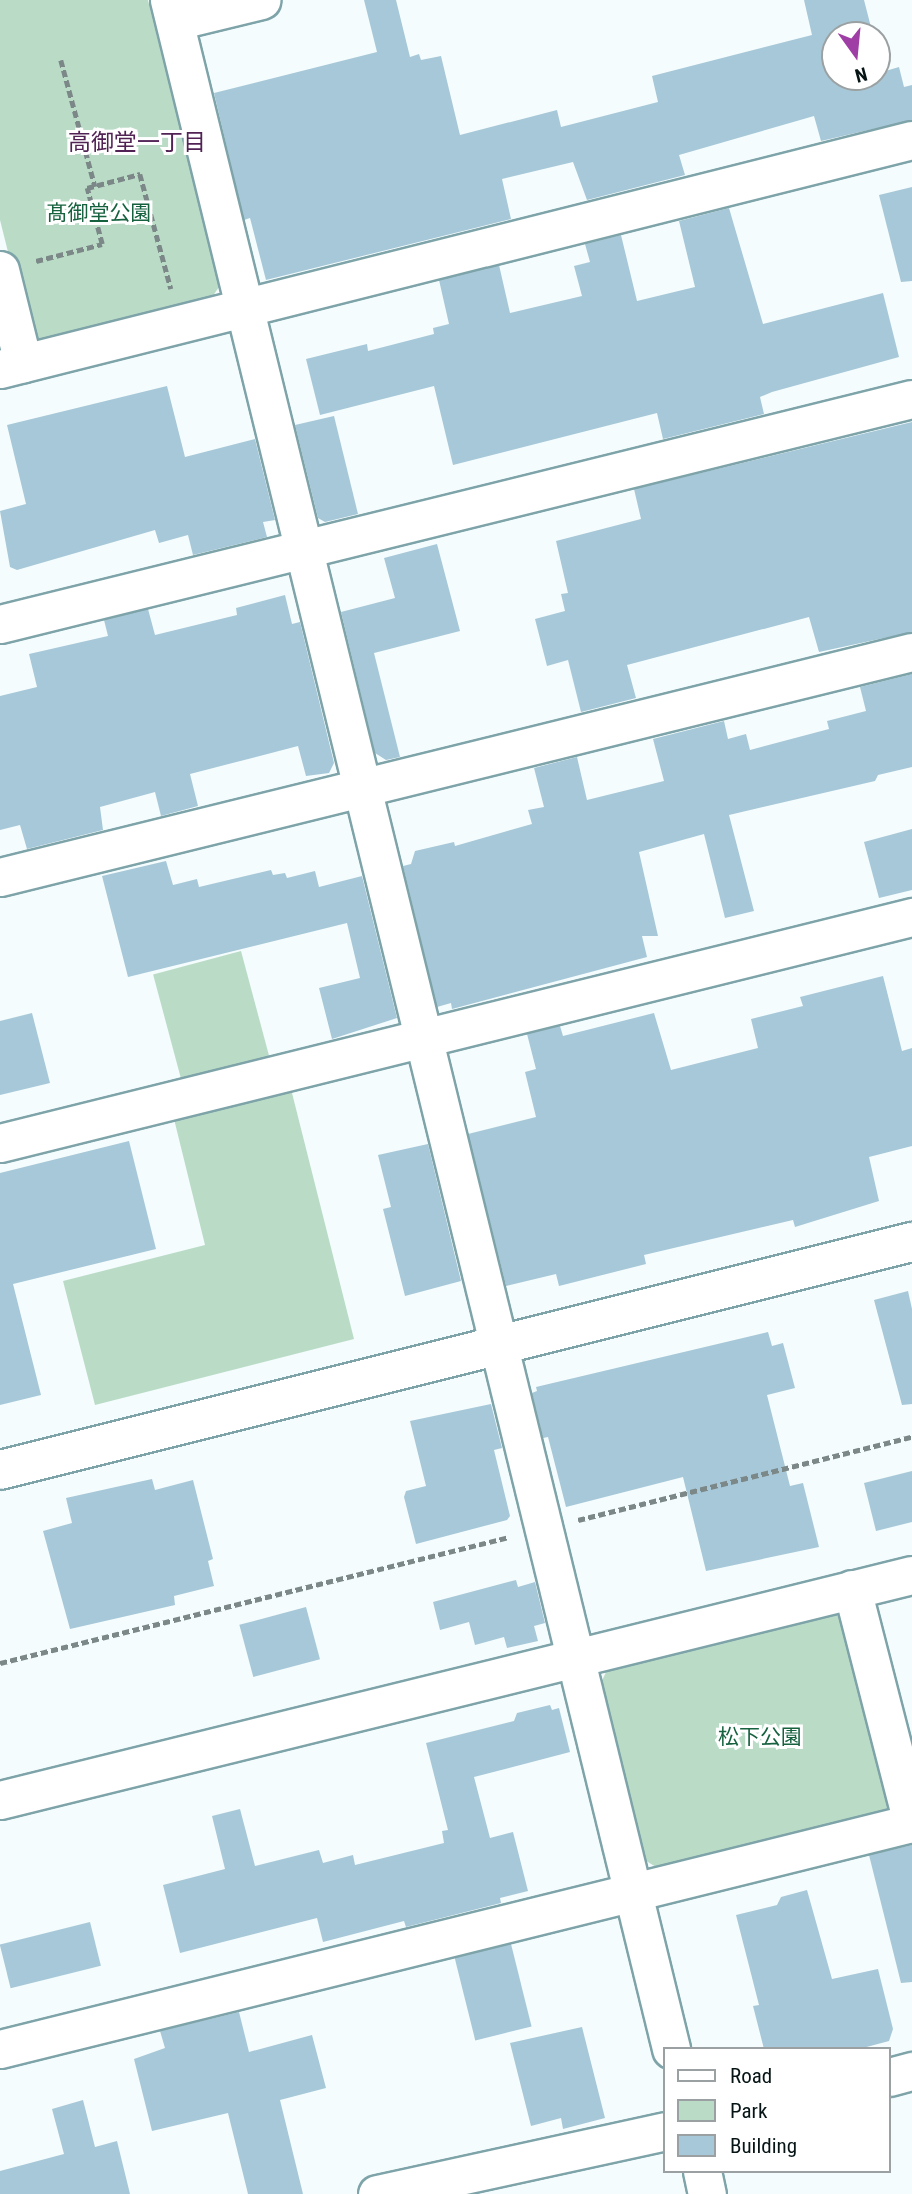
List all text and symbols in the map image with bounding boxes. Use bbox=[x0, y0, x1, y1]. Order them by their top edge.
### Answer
north arrow bbox=[821, 21, 891, 91]
text: N bbox=[852, 62, 870, 87]
district label: 高御堂一丁目 bbox=[68, 129, 206, 157]
park label: 髙御堂公園 bbox=[47, 200, 151, 226]
park label: 松下公園 bbox=[718, 1724, 802, 1750]
legend bbox=[664, 2047, 891, 2173]
text: Road bbox=[730, 2064, 772, 2088]
text: Park bbox=[730, 2099, 767, 2123]
text: Building bbox=[730, 2134, 797, 2158]

